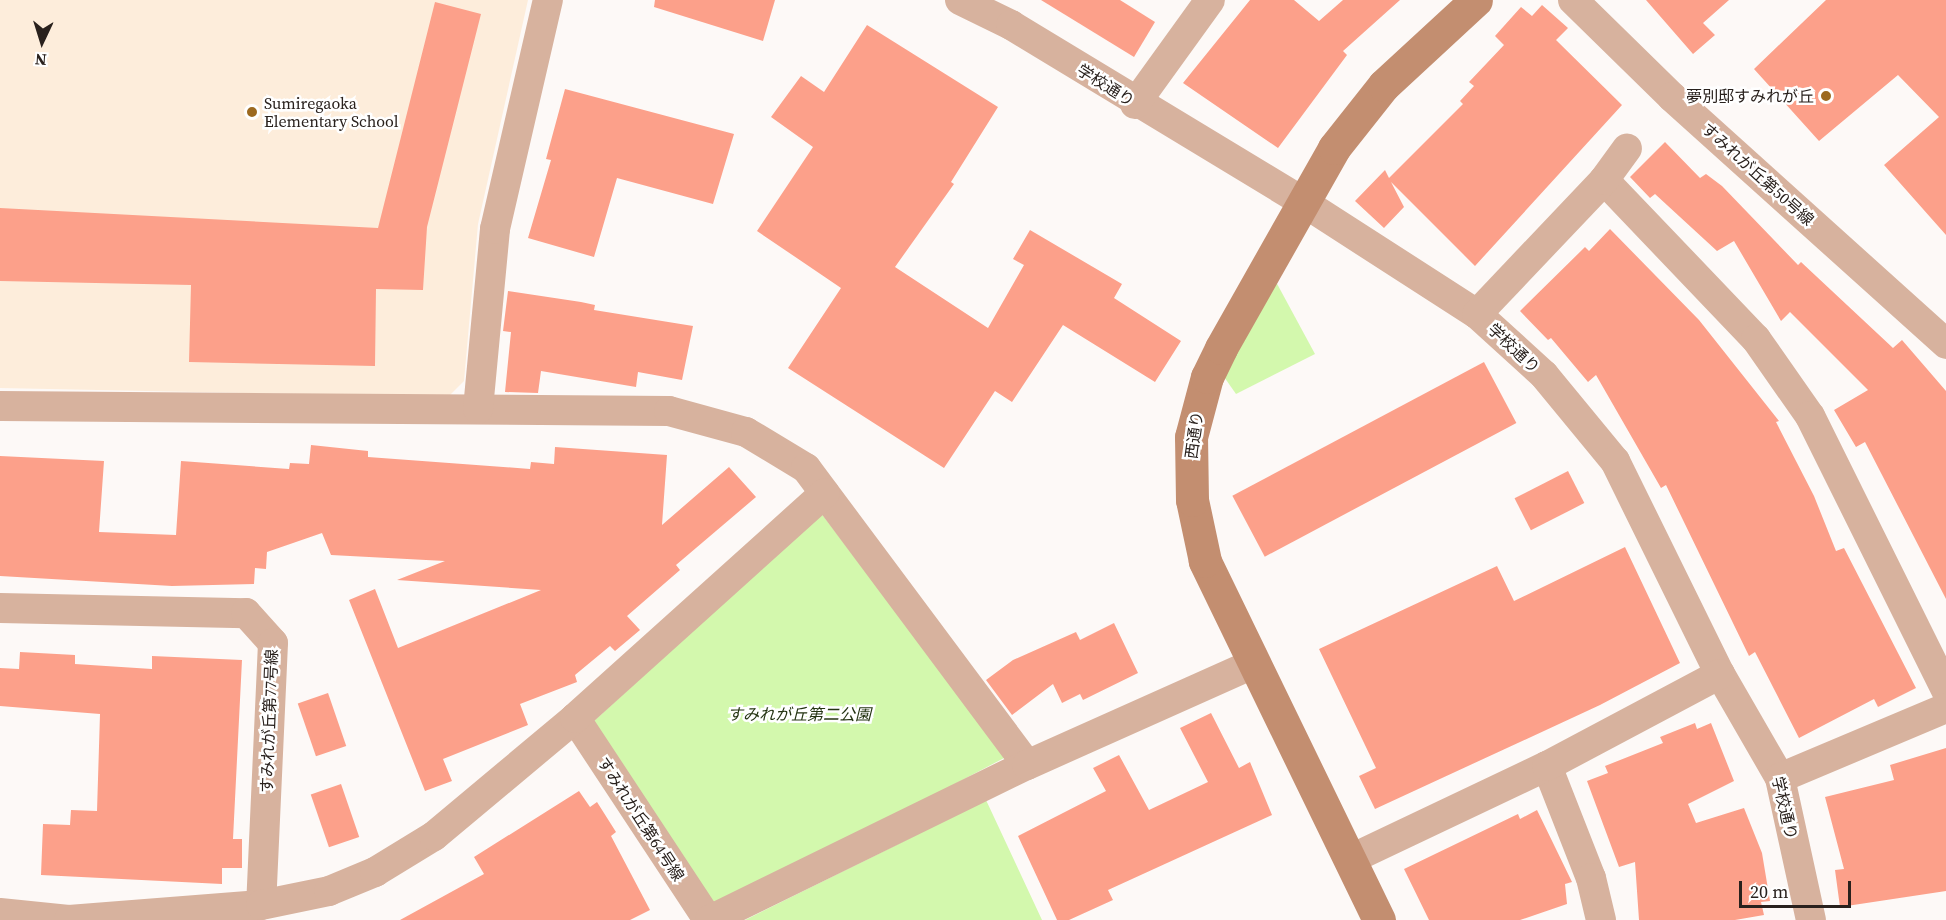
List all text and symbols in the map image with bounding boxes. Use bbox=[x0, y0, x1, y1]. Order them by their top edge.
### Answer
north arrow bbox=[12, 12, 72, 72]
text: N bbox=[34, 49, 47, 71]
street label: 学校通り bbox=[1074, 60, 1138, 110]
place label: 夢別邸すみれが丘 bbox=[1686, 86, 1814, 106]
marker: 夢別邸すみれが丘 bbox=[1819, 89, 1833, 103]
place label: Sumiregaoka Elementary School bbox=[264, 93, 398, 131]
marker: Sumiregaoka Elementary School bbox=[245, 105, 259, 119]
street label: すみれが丘第50号線 bbox=[1698, 119, 1818, 229]
street label: 学校通り bbox=[1484, 319, 1544, 377]
street label: 西通り bbox=[1181, 410, 1207, 460]
street label: すみれが丘第77号線 bbox=[257, 649, 281, 793]
park label: すみれが丘第二公園 bbox=[727, 704, 871, 724]
street label: すみれが丘第64号線 bbox=[594, 753, 688, 885]
street label: 学校通り bbox=[1768, 775, 1802, 841]
scale bar bbox=[1742, 869, 1854, 907]
text: 20 m bbox=[1750, 879, 1788, 904]

